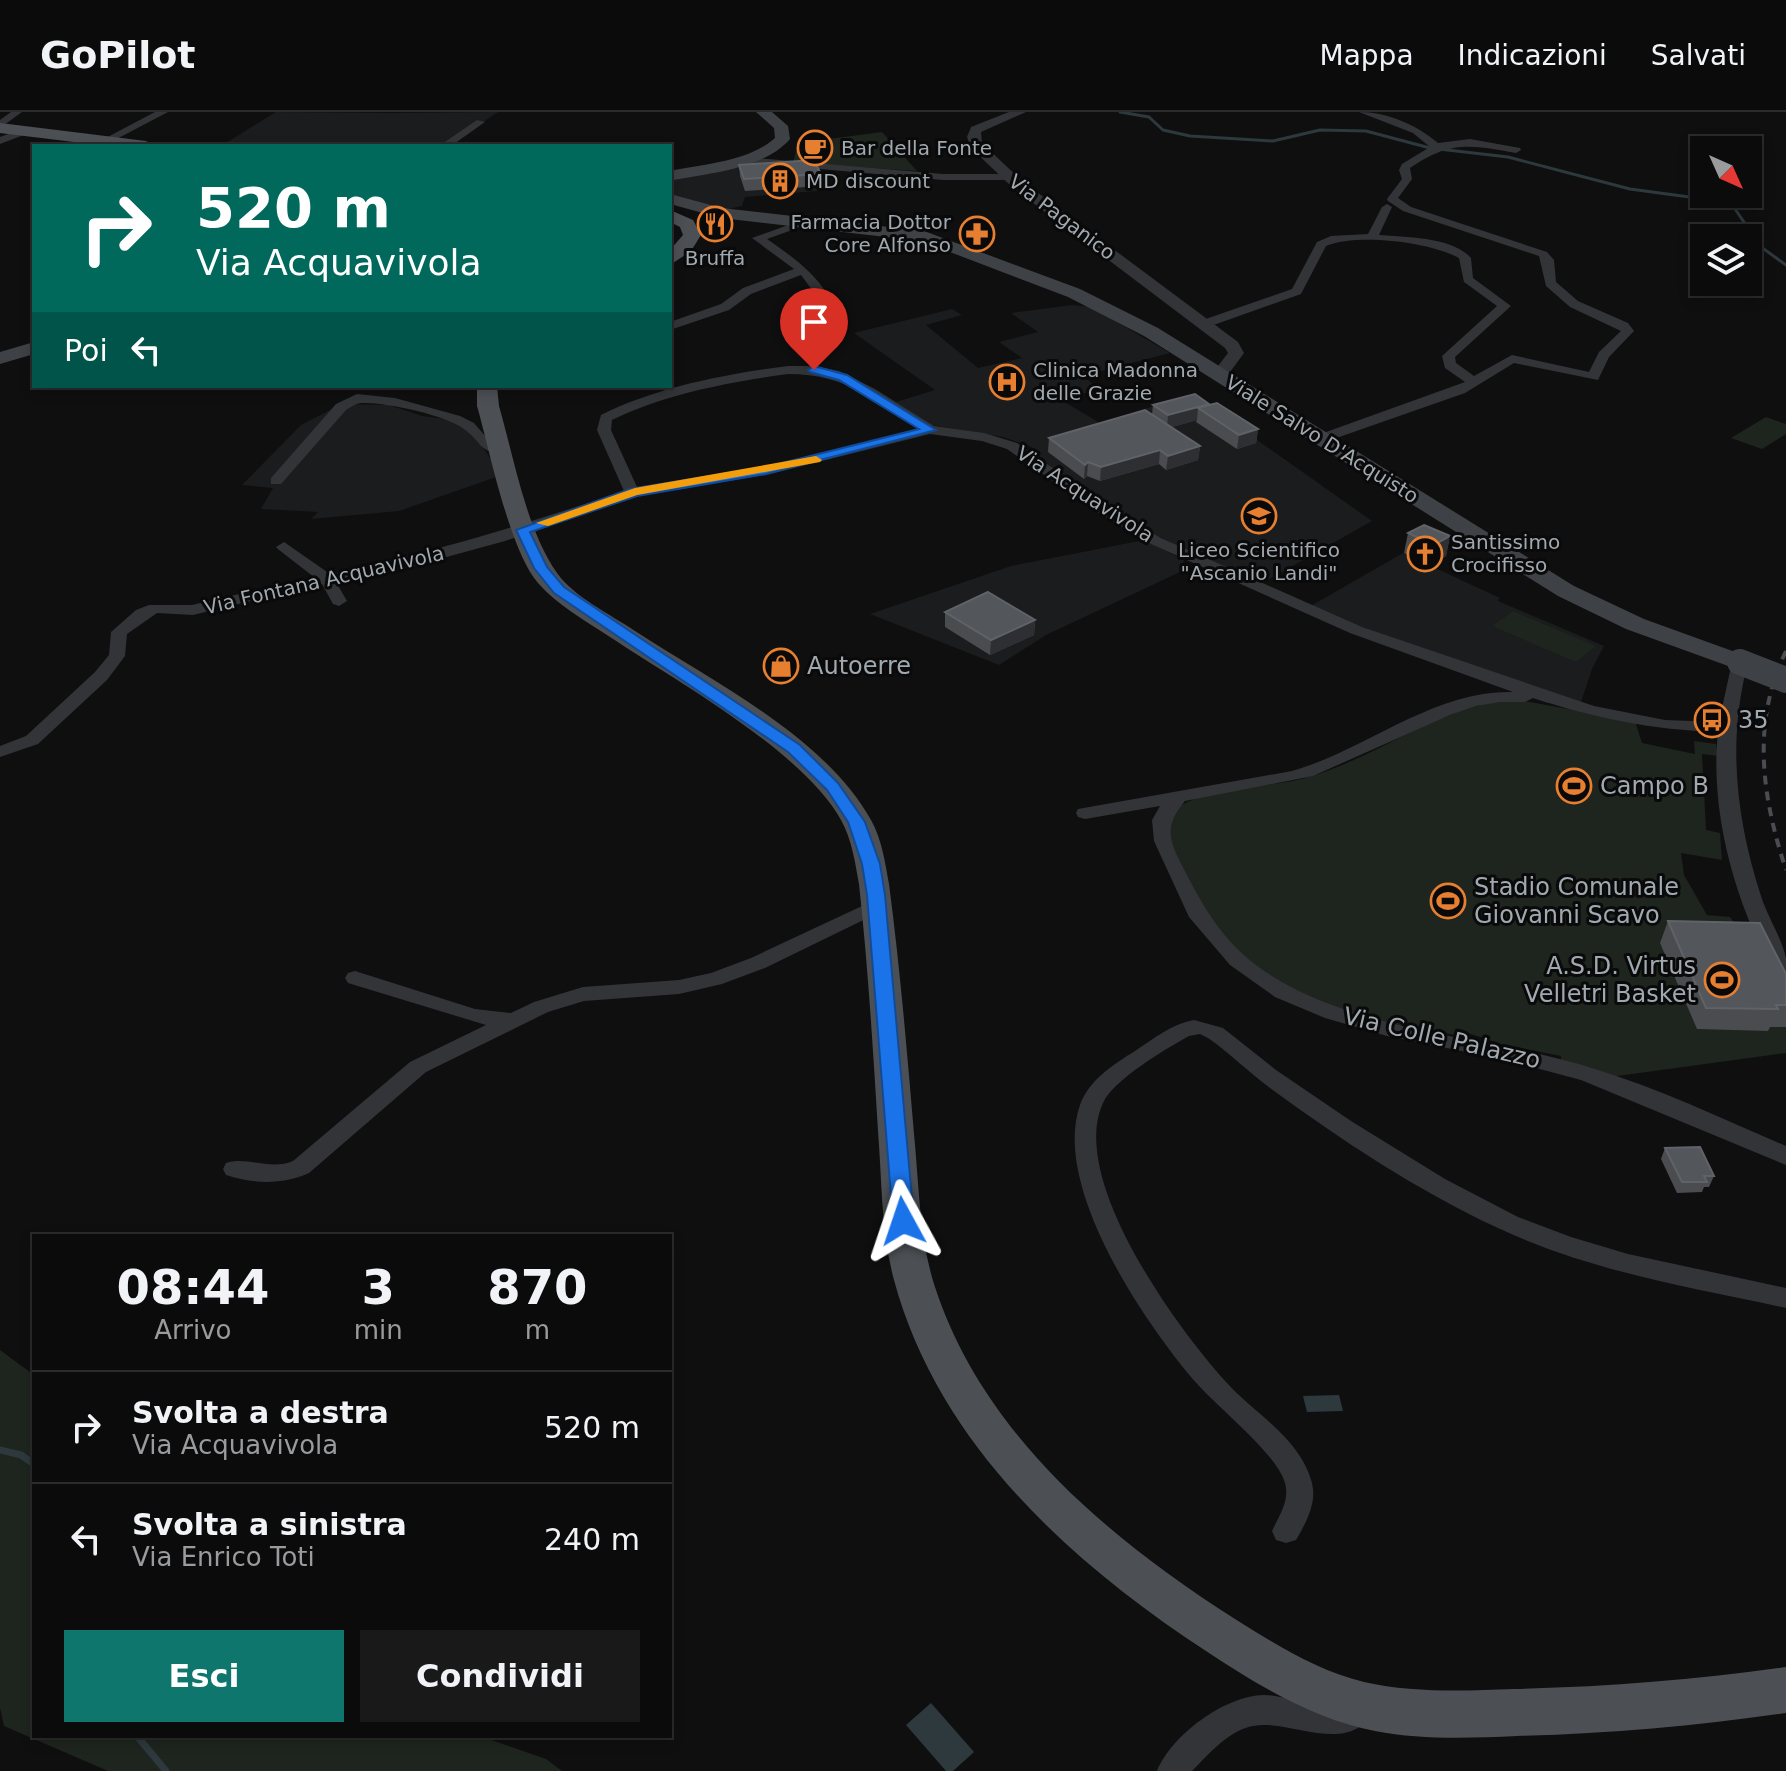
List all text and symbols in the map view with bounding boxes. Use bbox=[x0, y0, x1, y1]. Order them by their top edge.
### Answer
text: GoPilot bbox=[40, 33, 195, 77]
text: Mappa bbox=[1320, 39, 1414, 72]
text: Indicazioni bbox=[1458, 39, 1607, 72]
text: Salvati bbox=[1651, 39, 1746, 72]
cafe icon: Bar della Fonte bbox=[796, 129, 834, 167]
place label: Bar della Fonte bbox=[841, 136, 992, 160]
north arrow bbox=[1690, 136, 1762, 208]
map controls bbox=[1690, 136, 1762, 296]
building icon: MD discount bbox=[761, 162, 799, 200]
place label: MD discount bbox=[806, 169, 930, 193]
street label: Via Paganico bbox=[1004, 169, 1120, 265]
text: 520 m bbox=[196, 175, 391, 240]
icon: right bbox=[64, 176, 168, 280]
restaurant icon: Bruffa bbox=[696, 205, 734, 243]
place label: Farmacia Dottor Core Alfonso bbox=[791, 210, 952, 257]
pharmacy icon: Farmacia Dottor Core Alfonso bbox=[958, 215, 996, 253]
button: layers bbox=[1690, 224, 1762, 296]
text: Via Acquavivola bbox=[196, 242, 482, 283]
place label: Bruffa bbox=[685, 246, 745, 270]
pin bbox=[780, 288, 848, 370]
icon: arrive bbox=[792, 300, 836, 344]
icon: left bbox=[124, 328, 168, 372]
text: Poi bbox=[64, 333, 108, 368]
place label: Clinica Madonna delle Grazie bbox=[1033, 358, 1198, 405]
hospital icon: Clinica Madonna delle Grazie bbox=[988, 363, 1026, 401]
street label: Viale Salvo D'Acquisto bbox=[1221, 370, 1423, 508]
street label: Via Acquavivola bbox=[1012, 441, 1158, 547]
school or university icon: Liceo Scientifico "Ascanio Landi" bbox=[1240, 497, 1278, 535]
place label: Santissimo Crocifisso bbox=[1451, 530, 1560, 577]
church icon: Santissimo Crocifisso bbox=[1406, 535, 1444, 573]
place label: Liceo Scientifico "Ascanio Landi" bbox=[1178, 538, 1340, 585]
street label: Via Fontana Acquavivola bbox=[202, 541, 446, 619]
shop icon: Autoerre bbox=[762, 647, 800, 685]
place label: Autoerre bbox=[807, 652, 911, 680]
bus stop icon: 35 bbox=[1693, 701, 1731, 739]
place label: 35 bbox=[1738, 706, 1769, 734]
sports icon: Campo B bbox=[1555, 767, 1593, 805]
place label: Campo B bbox=[1600, 772, 1709, 800]
place label: Stadio Comunale Giovanni Scavo bbox=[1474, 873, 1679, 929]
sports icon: Stadio Comunale Giovanni Scavo bbox=[1429, 882, 1467, 920]
place label: A.S.D. Virtus Velletri Basket bbox=[1524, 952, 1696, 1008]
sports icon: A.S.D. Virtus Velletri Basket bbox=[1703, 961, 1741, 999]
street label: Via Colle Palazzo bbox=[1341, 1002, 1543, 1074]
position arrow bbox=[861, 1179, 945, 1263]
text: 08:44 bbox=[116, 1259, 269, 1315]
text: 3 bbox=[362, 1259, 395, 1315]
text: 870 bbox=[487, 1259, 587, 1315]
text: Arrivo bbox=[154, 1315, 232, 1345]
text: min bbox=[354, 1315, 403, 1345]
text: m bbox=[525, 1315, 550, 1345]
text: Svolta a destra bbox=[132, 1395, 389, 1430]
icon: right bbox=[64, 1405, 108, 1449]
text: 520 m bbox=[544, 1410, 640, 1445]
text: Via Acquavivola bbox=[132, 1430, 338, 1460]
text: Svolta a sinistra bbox=[132, 1507, 407, 1542]
icon: left bbox=[64, 1517, 108, 1561]
text: 240 m bbox=[544, 1522, 640, 1557]
text: Via Enrico Toti bbox=[132, 1542, 315, 1572]
button: Esci bbox=[64, 1630, 344, 1722]
button: Condividi bbox=[360, 1630, 640, 1722]

